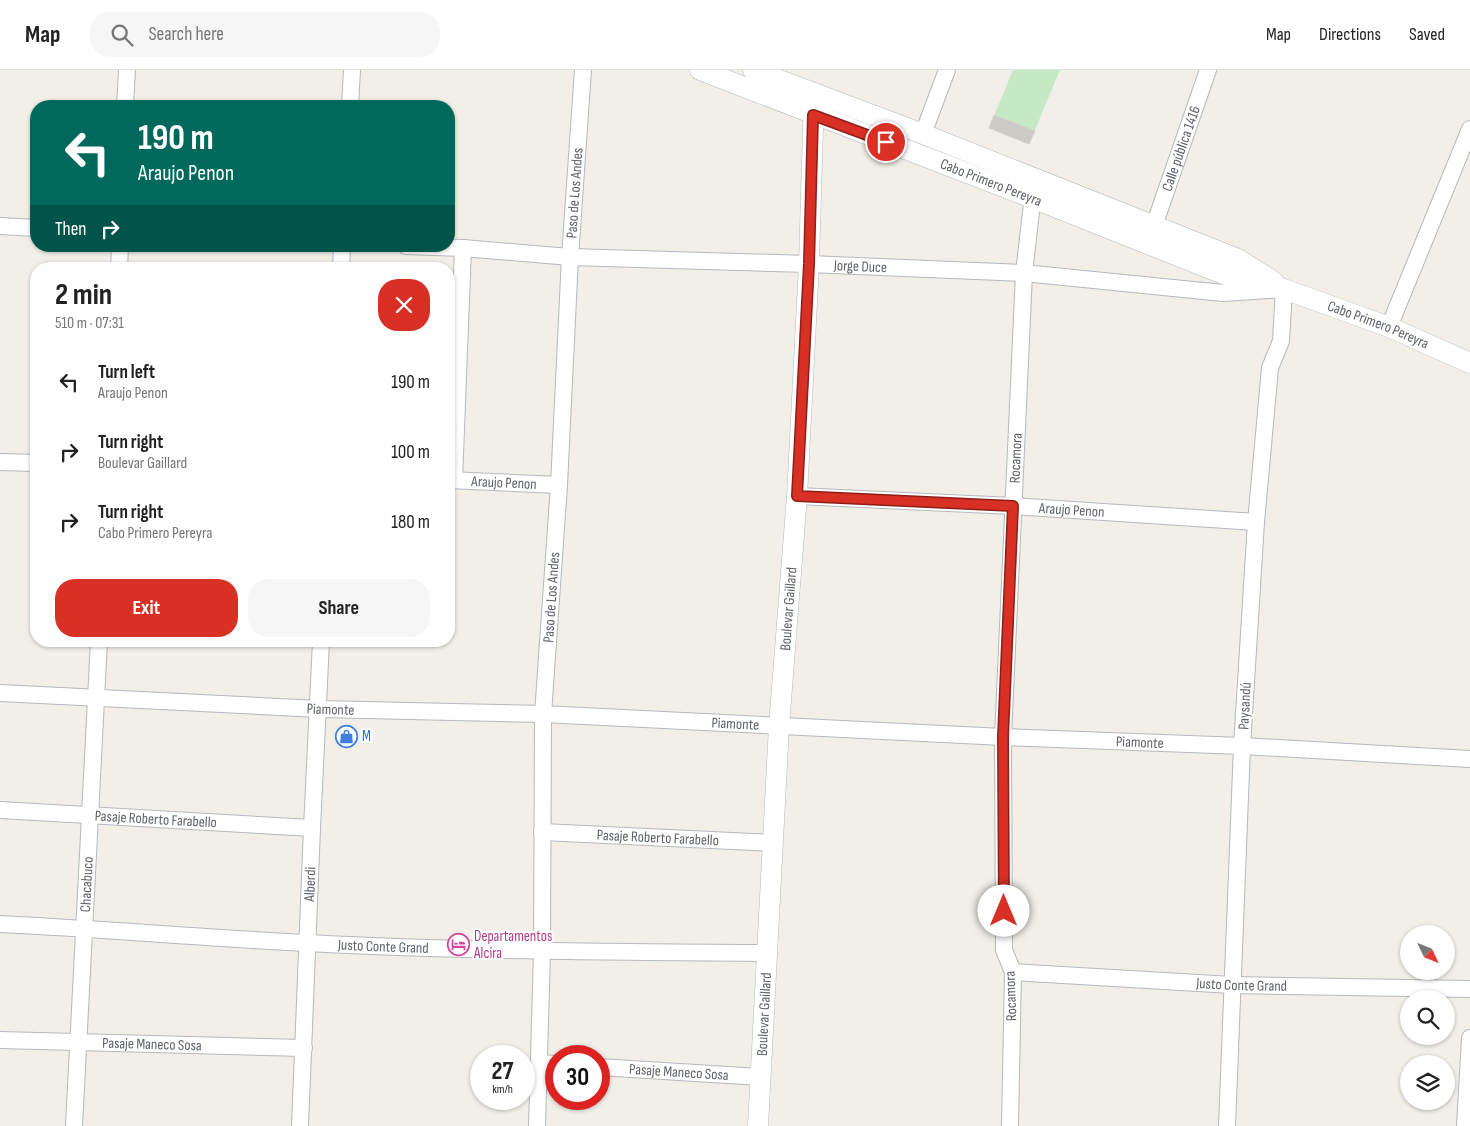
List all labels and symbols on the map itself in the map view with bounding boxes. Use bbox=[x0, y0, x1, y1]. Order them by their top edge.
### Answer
street label: Calle pública 1416 bbox=[1157, 103, 1204, 194]
pin bbox=[865, 121, 907, 163]
street label: Paso de Los Andes bbox=[562, 147, 587, 239]
street label: Cabo Primero Pereyra bbox=[938, 154, 1045, 211]
street label: Jorge Duce bbox=[832, 256, 887, 277]
street label: Cabo Primero Pereyra bbox=[1325, 296, 1432, 353]
street label: Rocamora bbox=[1005, 432, 1026, 484]
street label: Araujo Penon bbox=[470, 471, 537, 493]
street label: Araujo Penon bbox=[1037, 498, 1105, 521]
street label: Paso de Los Andes bbox=[539, 551, 564, 643]
street label: Boulevar Gaillard bbox=[775, 566, 801, 651]
street label: Paysandú bbox=[1234, 682, 1256, 730]
street label: Piamonte bbox=[306, 699, 355, 719]
street label: Piamonte bbox=[711, 713, 760, 734]
shop icon: M bbox=[334, 724, 358, 748]
place label: M bbox=[362, 727, 371, 746]
street label: Piamonte bbox=[1116, 732, 1164, 753]
street label: Pasaje Roberto Farabello bbox=[94, 806, 217, 832]
street label: Pasaje Roberto Farabello bbox=[596, 825, 719, 850]
street label: Chacabuco bbox=[76, 856, 97, 913]
street label: Alberdi bbox=[300, 866, 320, 903]
position arrow bbox=[977, 884, 1029, 936]
north arrow bbox=[1400, 925, 1455, 980]
place label: Departamentos Alcira bbox=[473, 927, 552, 963]
hotel icon: Departamentos Alcira bbox=[446, 933, 470, 957]
street label: Justo Conte Grand bbox=[337, 935, 429, 957]
street label: Rocamora bbox=[1001, 970, 1021, 1021]
street label: Boulevar Gaillard bbox=[752, 972, 776, 1056]
street label: Justo Conte Grand bbox=[1195, 973, 1287, 995]
street label: Pasaje Maneco Sosa bbox=[102, 1033, 202, 1055]
speed limit sign: 30 bbox=[545, 1045, 610, 1110]
street label: Pasaje Maneco Sosa bbox=[629, 1059, 729, 1085]

